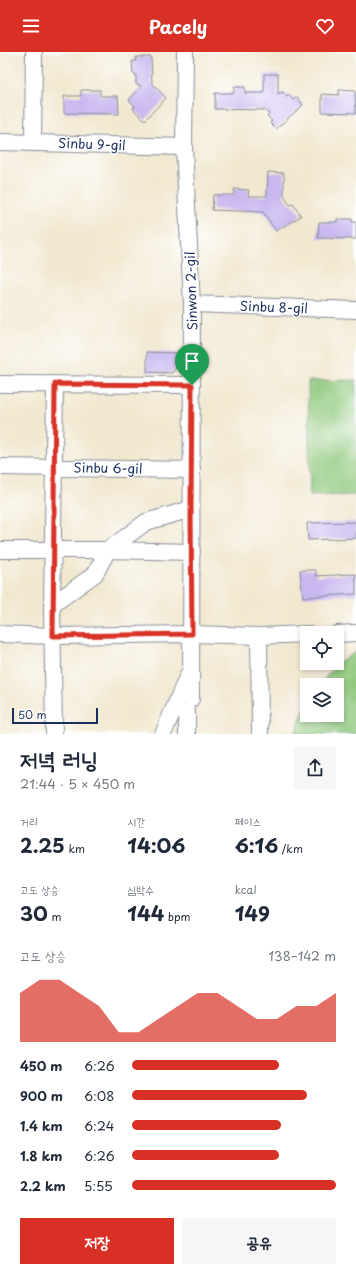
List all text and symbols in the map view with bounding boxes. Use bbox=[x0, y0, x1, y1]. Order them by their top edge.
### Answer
text: Pacely bbox=[149, 13, 207, 40]
icon: menu bbox=[20, 15, 42, 37]
icon: heart bbox=[314, 15, 336, 37]
street label: Sinbu 9-gil bbox=[58, 133, 126, 154]
street label: Sinwon 2-gil bbox=[180, 251, 201, 331]
street label: Sinbu 8-gil bbox=[240, 296, 308, 317]
pin bbox=[175, 344, 209, 385]
icon: arrive bbox=[181, 350, 203, 372]
street label: Sinbu 6-gil bbox=[73, 457, 143, 478]
map controls bbox=[300, 626, 344, 722]
button: locate bbox=[300, 626, 344, 670]
button: layers bbox=[300, 678, 344, 722]
scale bar bbox=[12, 706, 98, 725]
text: 50 m bbox=[18, 706, 47, 723]
text: 저녁 러닝 bbox=[20, 742, 98, 775]
button: share bbox=[294, 747, 336, 789]
text: 21:44 · 5 × 450 m bbox=[20, 774, 135, 793]
text: 거리 bbox=[20, 813, 38, 830]
text: 시간 bbox=[127, 813, 145, 830]
text: 페이스 bbox=[235, 813, 261, 830]
text: 2.25 bbox=[20, 830, 65, 860]
text: 14:06 bbox=[127, 830, 185, 860]
text: 6:16 bbox=[235, 830, 278, 860]
text: km bbox=[65, 840, 85, 857]
text: /km bbox=[278, 840, 303, 857]
text: 고도 상승 bbox=[20, 881, 59, 898]
text: 심박수 bbox=[127, 881, 154, 898]
text: kcal bbox=[235, 881, 257, 898]
text: 30 bbox=[20, 898, 48, 928]
text: 144 bbox=[127, 898, 164, 928]
text: 149 bbox=[235, 898, 270, 928]
text: m bbox=[48, 908, 62, 925]
text: bpm bbox=[164, 908, 191, 925]
text: 고도 상승 bbox=[20, 946, 66, 965]
text: 138–142 m bbox=[268, 946, 336, 965]
text: 450 m bbox=[20, 1056, 62, 1075]
text: 6:26 bbox=[84, 1056, 115, 1075]
text: 900 m bbox=[20, 1086, 63, 1105]
text: 6:08 bbox=[84, 1086, 114, 1105]
text: 1.4 km bbox=[20, 1116, 63, 1135]
text: 6:24 bbox=[84, 1116, 114, 1135]
text: 1.8 km bbox=[20, 1146, 62, 1165]
text: 6:26 bbox=[84, 1146, 115, 1165]
text: 2.2 km bbox=[20, 1176, 66, 1195]
text: 5:55 bbox=[84, 1176, 113, 1195]
button: 저장 bbox=[20, 1218, 174, 1264]
button: 공유 bbox=[182, 1218, 336, 1264]

